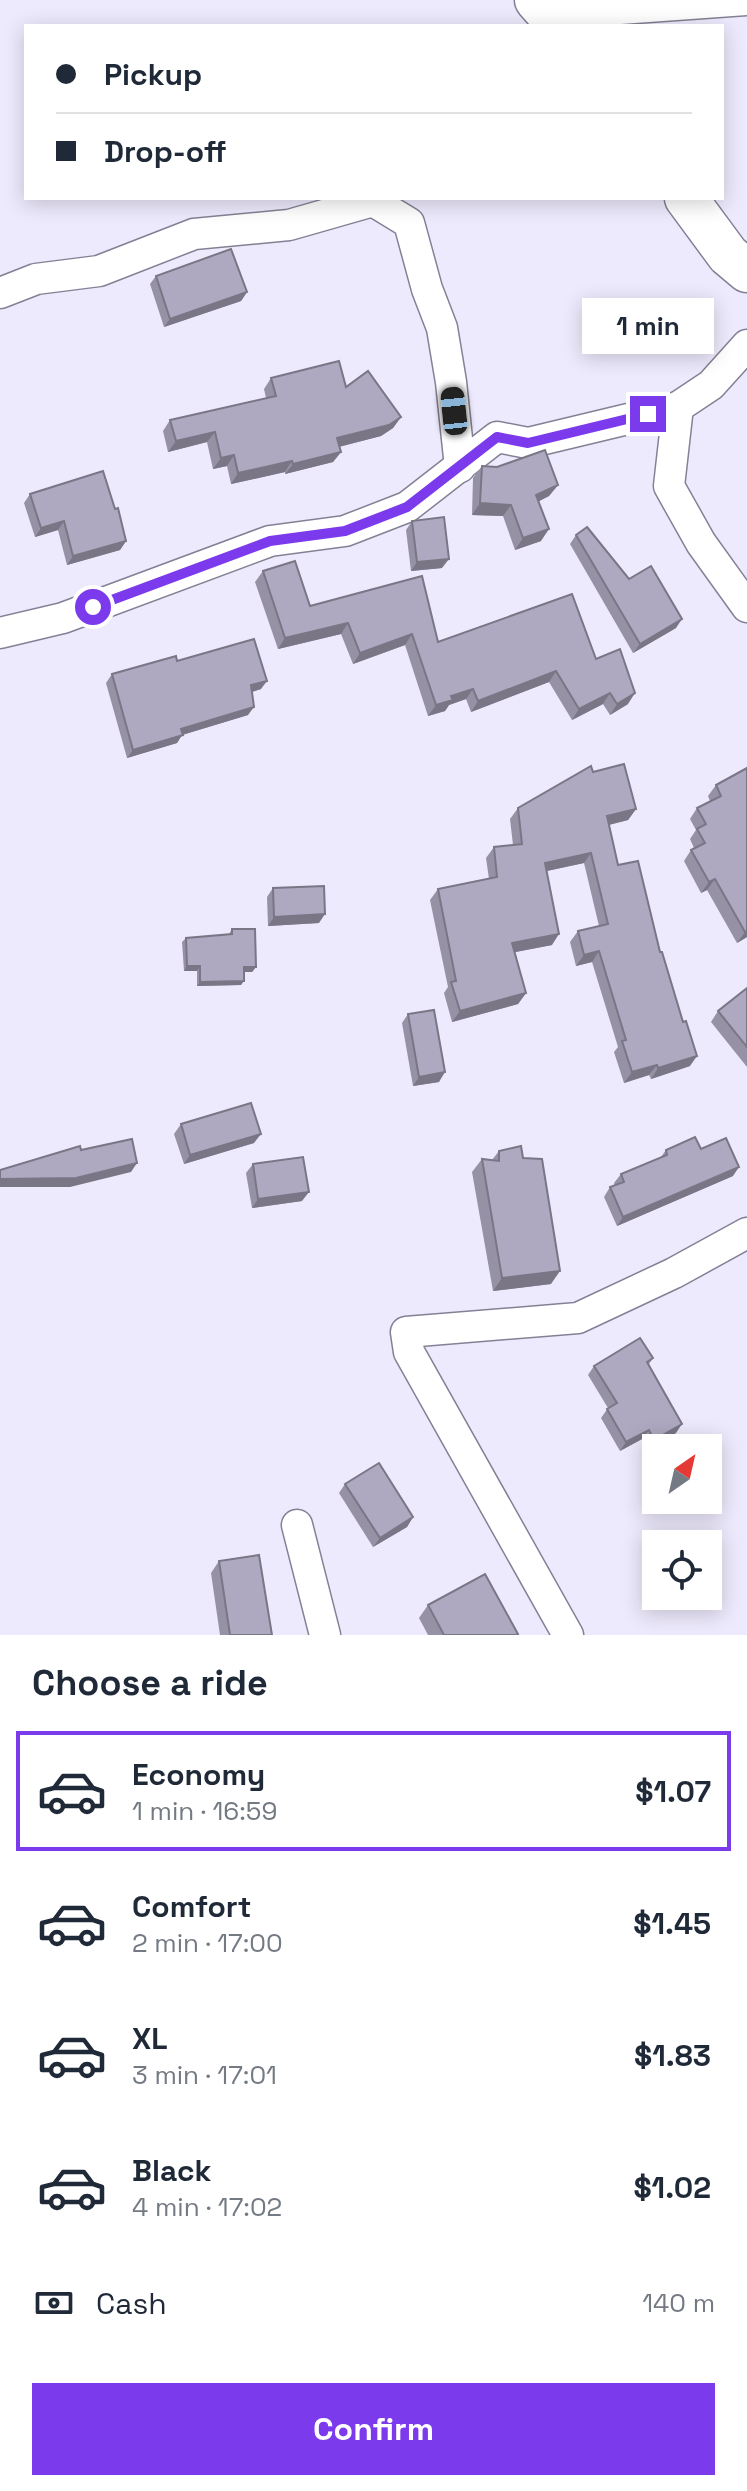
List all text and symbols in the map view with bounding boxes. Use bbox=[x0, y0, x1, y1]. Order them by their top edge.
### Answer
text: Pickup bbox=[104, 55, 202, 94]
text: Drop-off bbox=[104, 132, 227, 171]
callout: 1 min bbox=[582, 298, 714, 354]
text: 1 min bbox=[616, 309, 680, 343]
car bbox=[440, 386, 468, 436]
route end bbox=[630, 396, 666, 432]
route start bbox=[75, 589, 111, 625]
north arrow bbox=[642, 1434, 722, 1514]
map controls bbox=[642, 1434, 722, 1610]
button: locate bbox=[642, 1530, 722, 1610]
text: Choose a ride bbox=[32, 1660, 268, 1706]
icon: car bbox=[36, 1755, 108, 1827]
text: Economy bbox=[132, 1755, 265, 1794]
text: $1.07 bbox=[635, 1772, 711, 1811]
text: 1 min · 16:59 bbox=[132, 1794, 277, 1828]
icon: car bbox=[36, 1887, 108, 1959]
text: Comfort bbox=[132, 1887, 251, 1926]
text: $1.45 bbox=[633, 1904, 711, 1943]
text: 2 min · 17:00 bbox=[132, 1926, 283, 1960]
icon: car bbox=[36, 2019, 108, 2091]
text: XL bbox=[132, 2019, 168, 2058]
text: $1.83 bbox=[634, 2036, 711, 2075]
text: 3 min · 17:01 bbox=[132, 2058, 277, 2092]
icon: car bbox=[36, 2151, 108, 2223]
text: Black bbox=[132, 2151, 211, 2190]
text: $1.02 bbox=[633, 2168, 711, 2207]
text: 4 min · 17:02 bbox=[132, 2190, 282, 2224]
icon: cash bbox=[32, 2281, 76, 2325]
text: Cash bbox=[96, 2284, 167, 2323]
text: 140 m bbox=[642, 2286, 715, 2320]
button: Confirm bbox=[32, 2383, 715, 2475]

